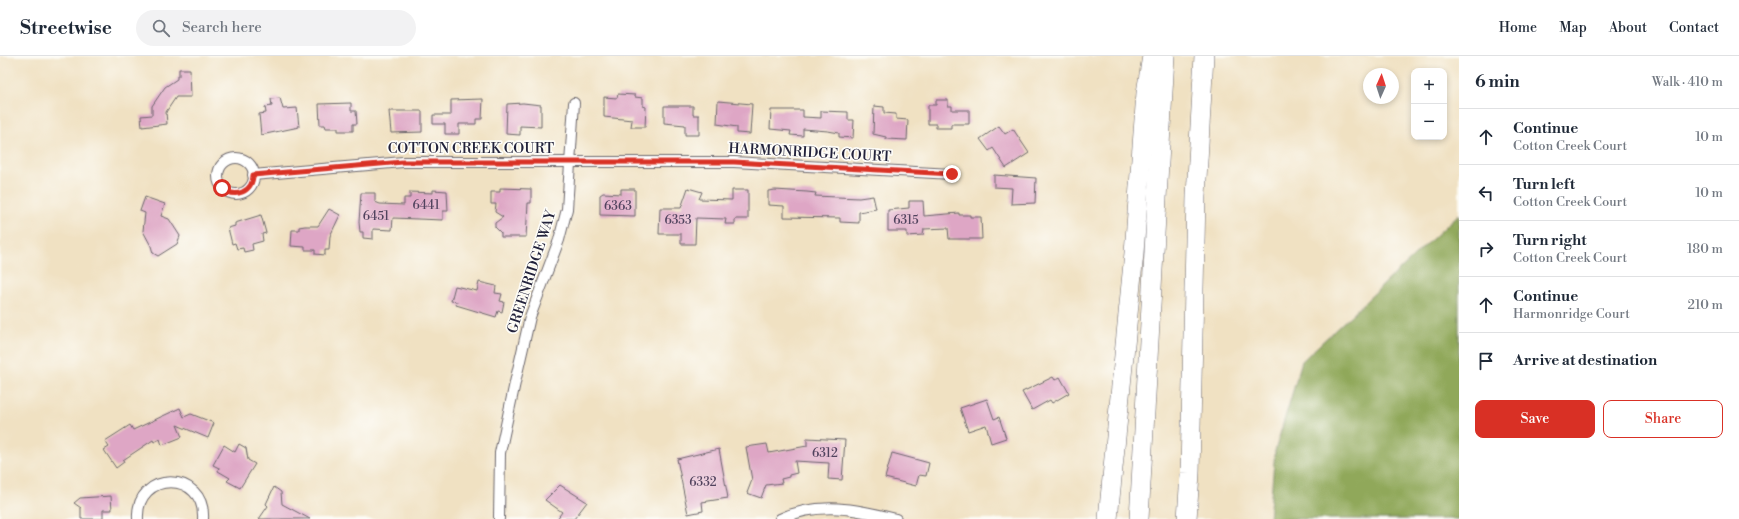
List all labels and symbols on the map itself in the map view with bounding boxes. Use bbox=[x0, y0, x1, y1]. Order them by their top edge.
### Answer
north arrow bbox=[1363, 68, 1399, 104]
street label: COTTON CREEK COURT bbox=[388, 140, 554, 158]
street label: HARMONRIDGE COURT bbox=[728, 140, 892, 166]
route end bbox=[943, 165, 961, 183]
route start bbox=[213, 179, 231, 197]
house number: 6441 bbox=[412, 198, 440, 213]
house number: 6363 bbox=[604, 199, 632, 214]
street label: GREENRIDGE WAY bbox=[504, 207, 561, 336]
house number: 6451 bbox=[363, 209, 390, 224]
house number: 6353 bbox=[664, 213, 692, 228]
house number: 6315 bbox=[893, 213, 919, 228]
house number: 6312 bbox=[812, 446, 838, 461]
house number: 6332 bbox=[689, 475, 717, 490]

